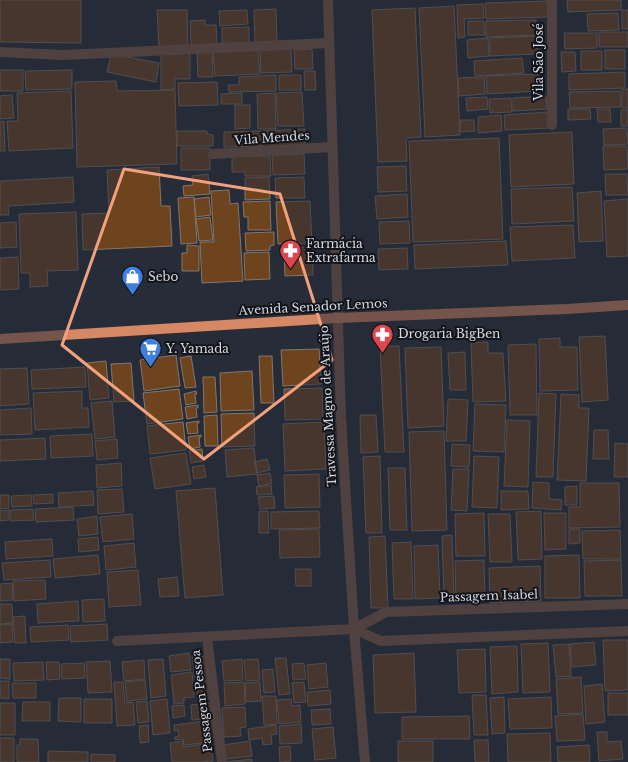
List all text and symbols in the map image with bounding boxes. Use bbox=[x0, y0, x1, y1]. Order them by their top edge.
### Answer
street label: Vila São José bbox=[531, 23, 546, 102]
street label: Vila Mendes bbox=[233, 127, 310, 148]
place label: Farmácia Extrafarma bbox=[306, 236, 376, 265]
pharmacy icon: Farmácia Extrafarma bbox=[278, 238, 304, 271]
shop icon: Sebo bbox=[119, 264, 145, 297]
place label: Sebo bbox=[148, 269, 178, 284]
street label: Avenida Senador Lemos bbox=[237, 295, 388, 318]
pharmacy icon: Drogaria BigBen bbox=[369, 321, 395, 354]
street label: Travessa Magno de Araújo bbox=[316, 325, 339, 487]
place label: Drogaria BigBen bbox=[398, 326, 500, 341]
supermarket icon: Y. Yamada bbox=[137, 336, 163, 369]
place label: Y. Yamada bbox=[165, 341, 229, 356]
street label: Passagem Isabel bbox=[440, 586, 538, 605]
street label: Passagem Pessoa bbox=[188, 649, 215, 753]

